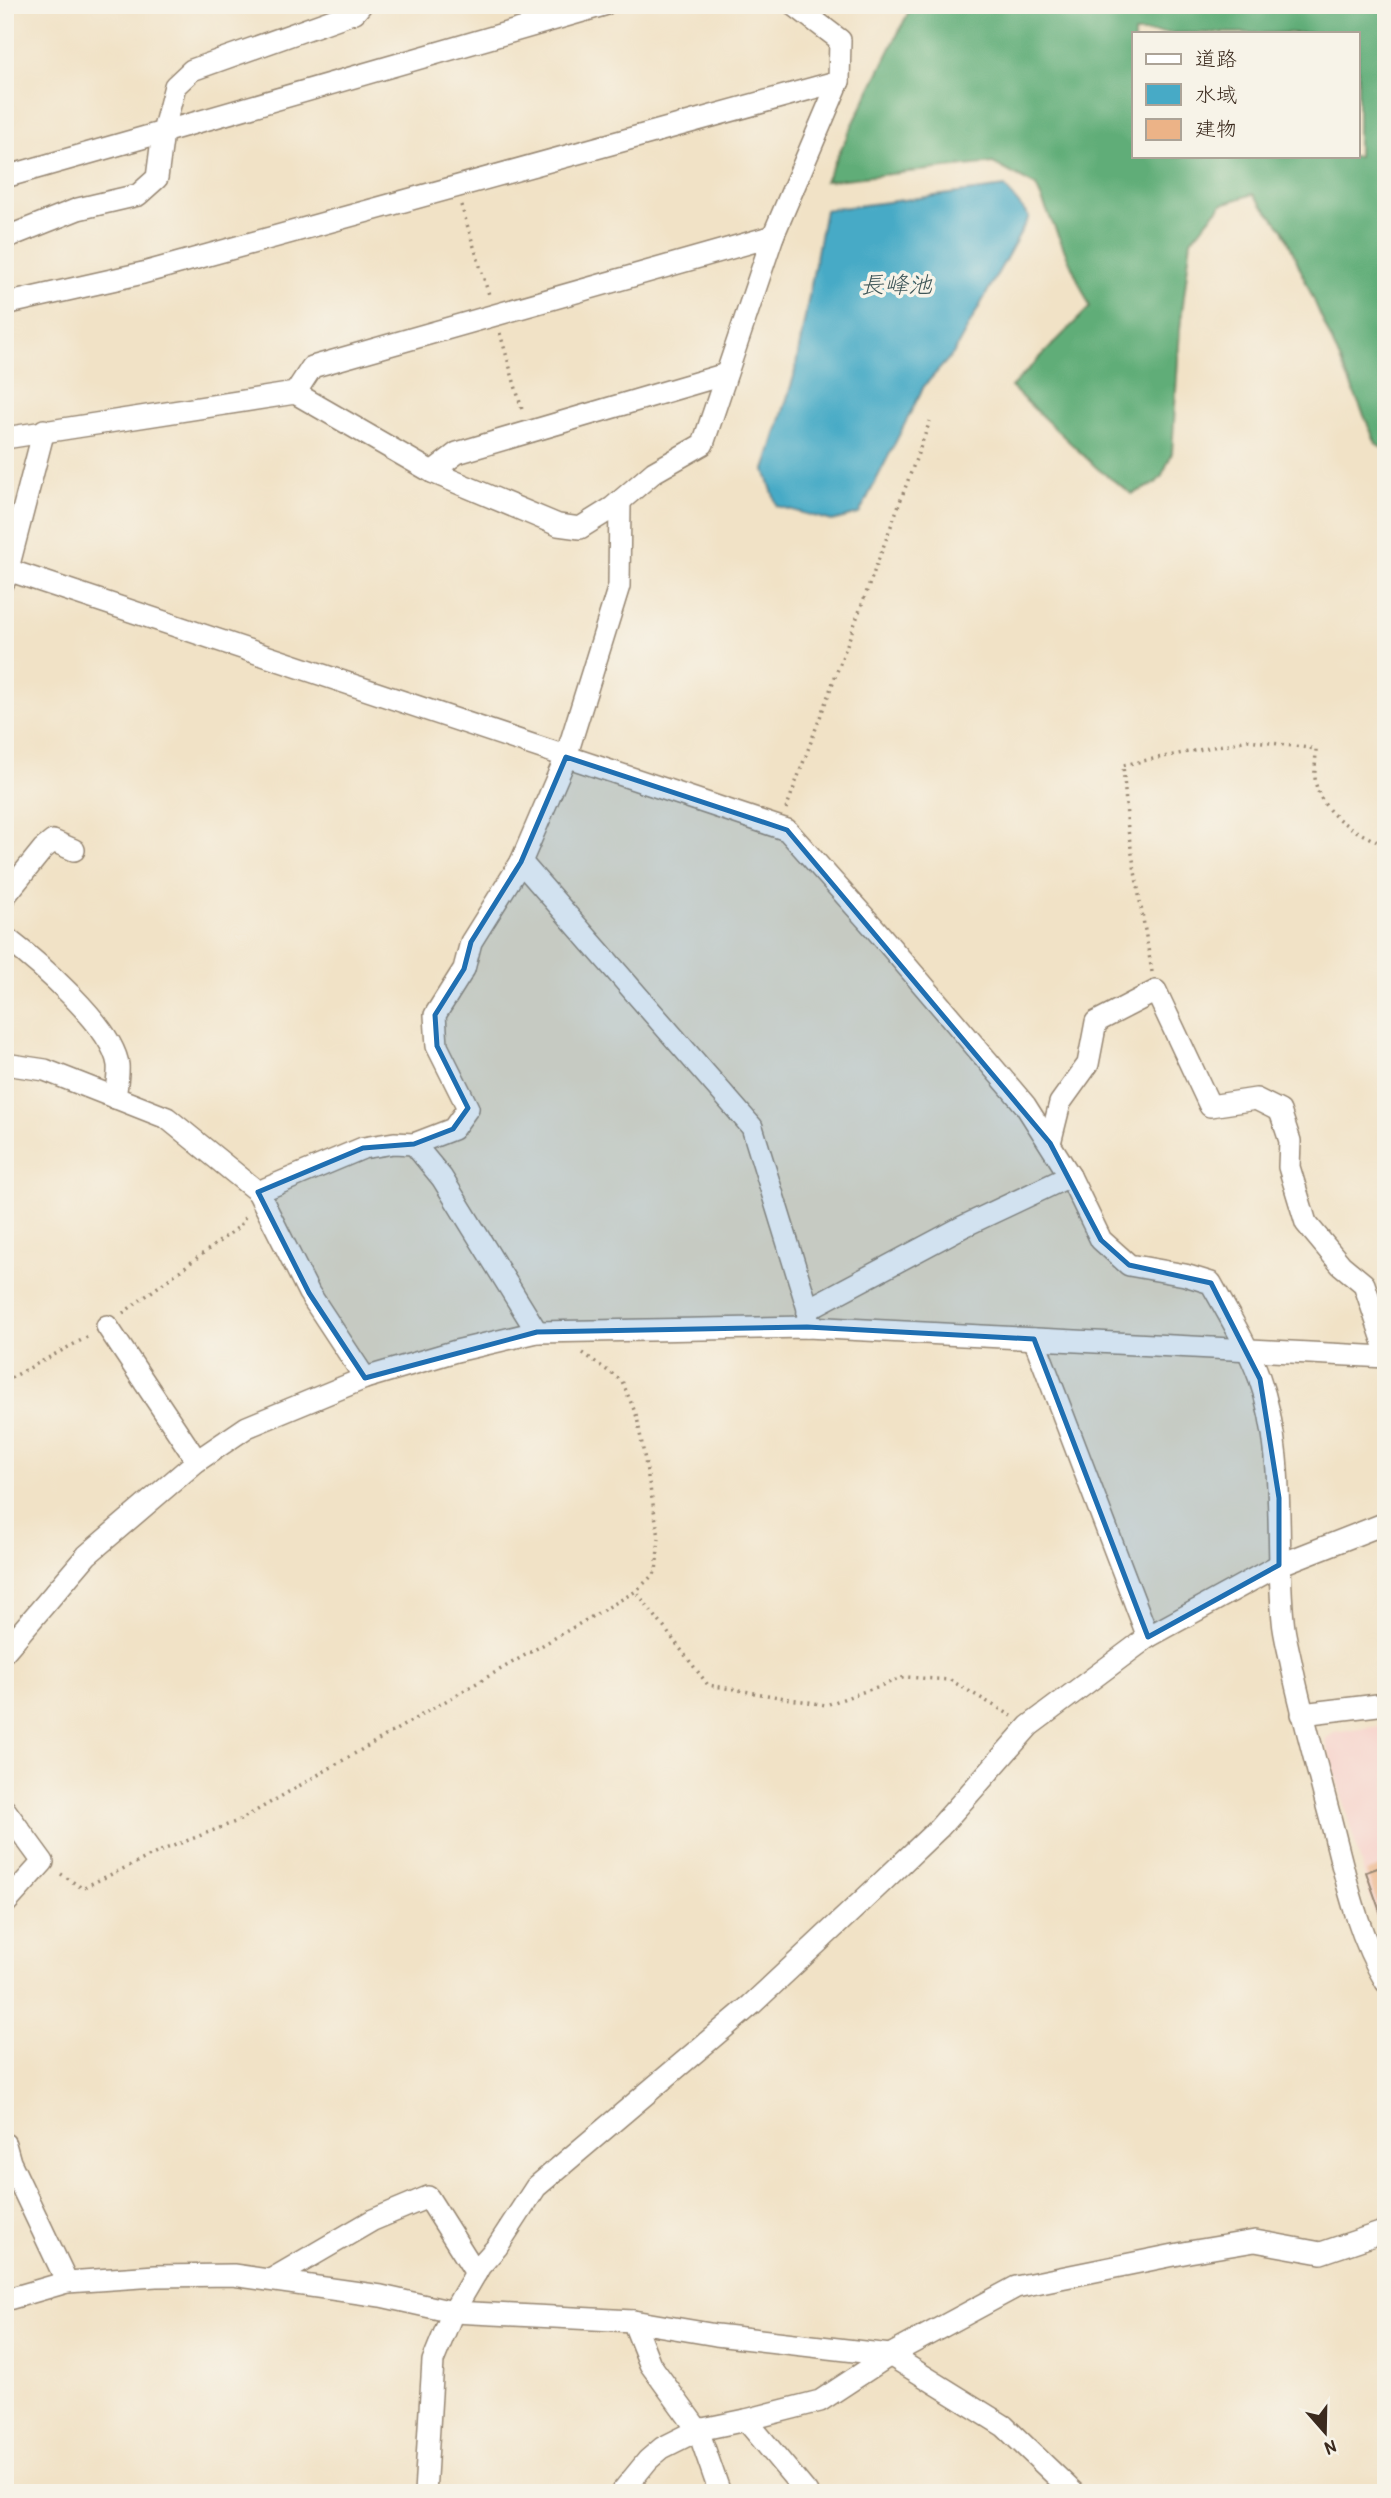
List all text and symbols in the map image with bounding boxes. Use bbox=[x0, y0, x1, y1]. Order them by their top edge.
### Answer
legend bbox=[1132, 32, 1360, 158]
text: 道路 bbox=[1195, 44, 1237, 73]
text: 水域 bbox=[1195, 80, 1237, 109]
text: 建物 bbox=[1195, 114, 1237, 143]
water label: 長峰池 bbox=[860, 268, 933, 300]
north arrow bbox=[1290, 2396, 1360, 2466]
text: N bbox=[1322, 2434, 1340, 2462]

